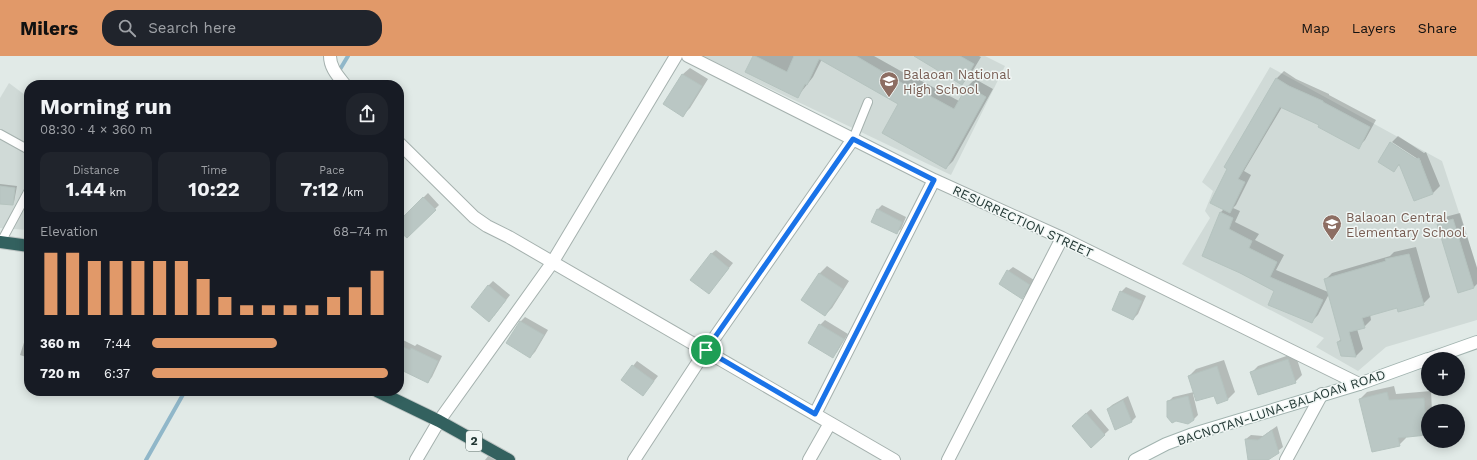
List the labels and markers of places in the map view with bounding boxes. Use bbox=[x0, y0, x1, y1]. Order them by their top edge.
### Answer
place label: Balaoan National High School bbox=[903, 67, 1010, 97]
school or university icon: Balaoan National High School bbox=[878, 70, 900, 98]
place label: Balaoan Central Elementary School bbox=[1346, 210, 1466, 240]
school or university icon: Balaoan Central Elementary School bbox=[1321, 213, 1343, 241]
pin bbox=[689, 333, 723, 367]

